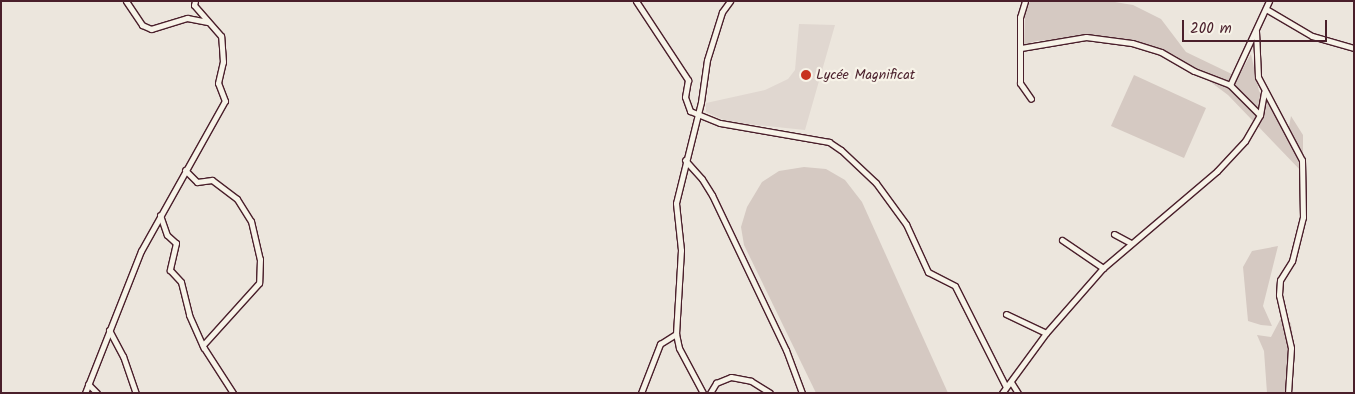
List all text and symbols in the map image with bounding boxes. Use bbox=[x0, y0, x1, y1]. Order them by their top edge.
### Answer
scale bar bbox=[1185, 10, 1330, 42]
text: 200 m bbox=[1190, 17, 1232, 41]
place label: Lycée Magnificat bbox=[816, 67, 915, 83]
marker: Lycée Magnificat bbox=[800, 69, 812, 81]

